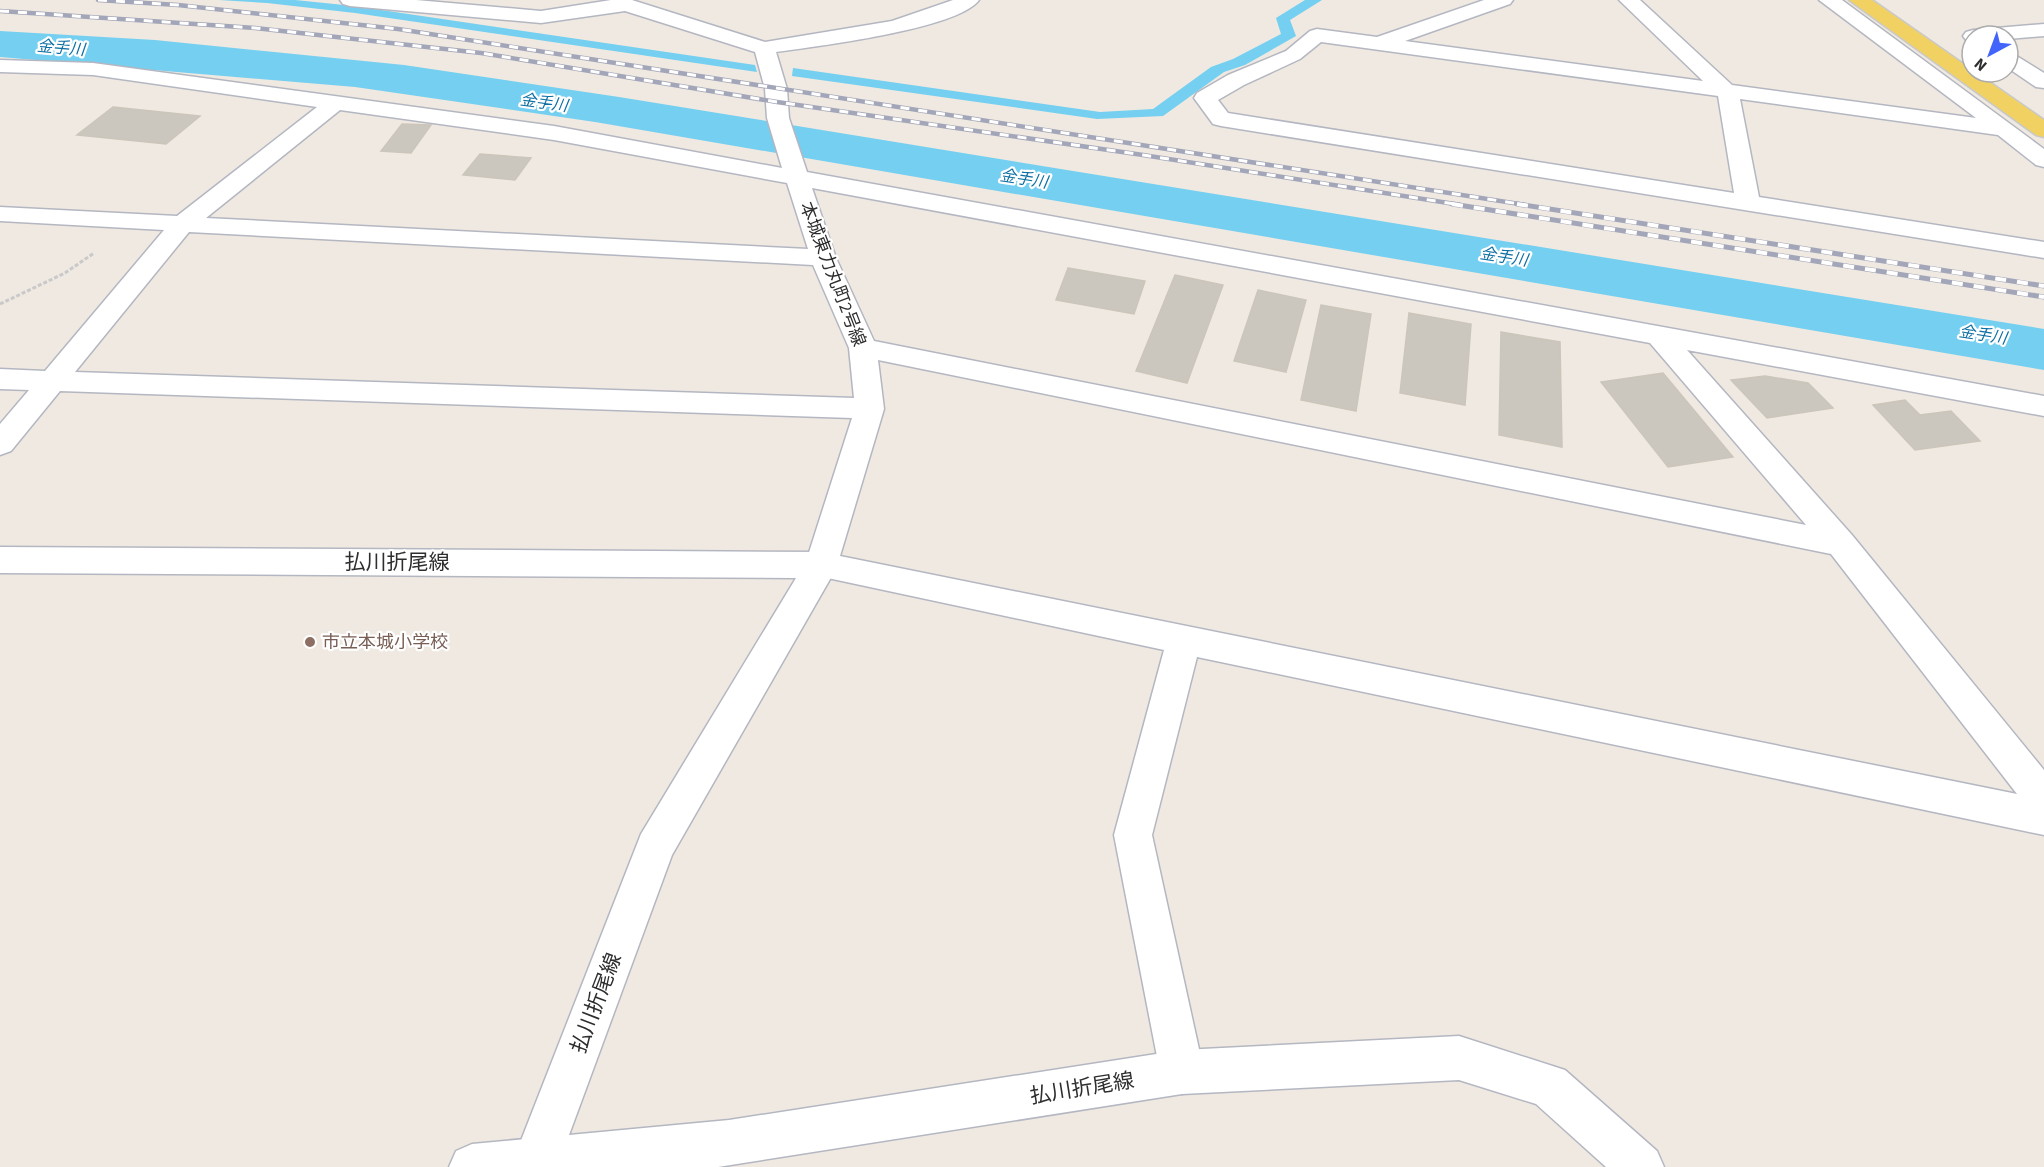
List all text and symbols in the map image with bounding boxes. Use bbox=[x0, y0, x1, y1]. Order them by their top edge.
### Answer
north arrow bbox=[1960, 24, 2020, 84]
water label: 金手川 bbox=[36, 35, 88, 61]
text: N bbox=[1970, 53, 1992, 76]
water label: 金手川 bbox=[519, 89, 571, 118]
water label: 金手川 bbox=[998, 164, 1051, 194]
street label: 本城東力丸町2号線 bbox=[793, 198, 872, 350]
water label: 金手川 bbox=[1478, 242, 1531, 272]
water label: 金手川 bbox=[1957, 320, 2010, 350]
street label: 払川折尾線 bbox=[345, 547, 450, 577]
place label: 市立本城小学校 bbox=[322, 630, 448, 655]
marker: 市立本城小学校 bbox=[303, 635, 317, 649]
street label: 払川折尾線 bbox=[563, 949, 629, 1057]
street label: 払川折尾線 bbox=[1028, 1065, 1136, 1111]

